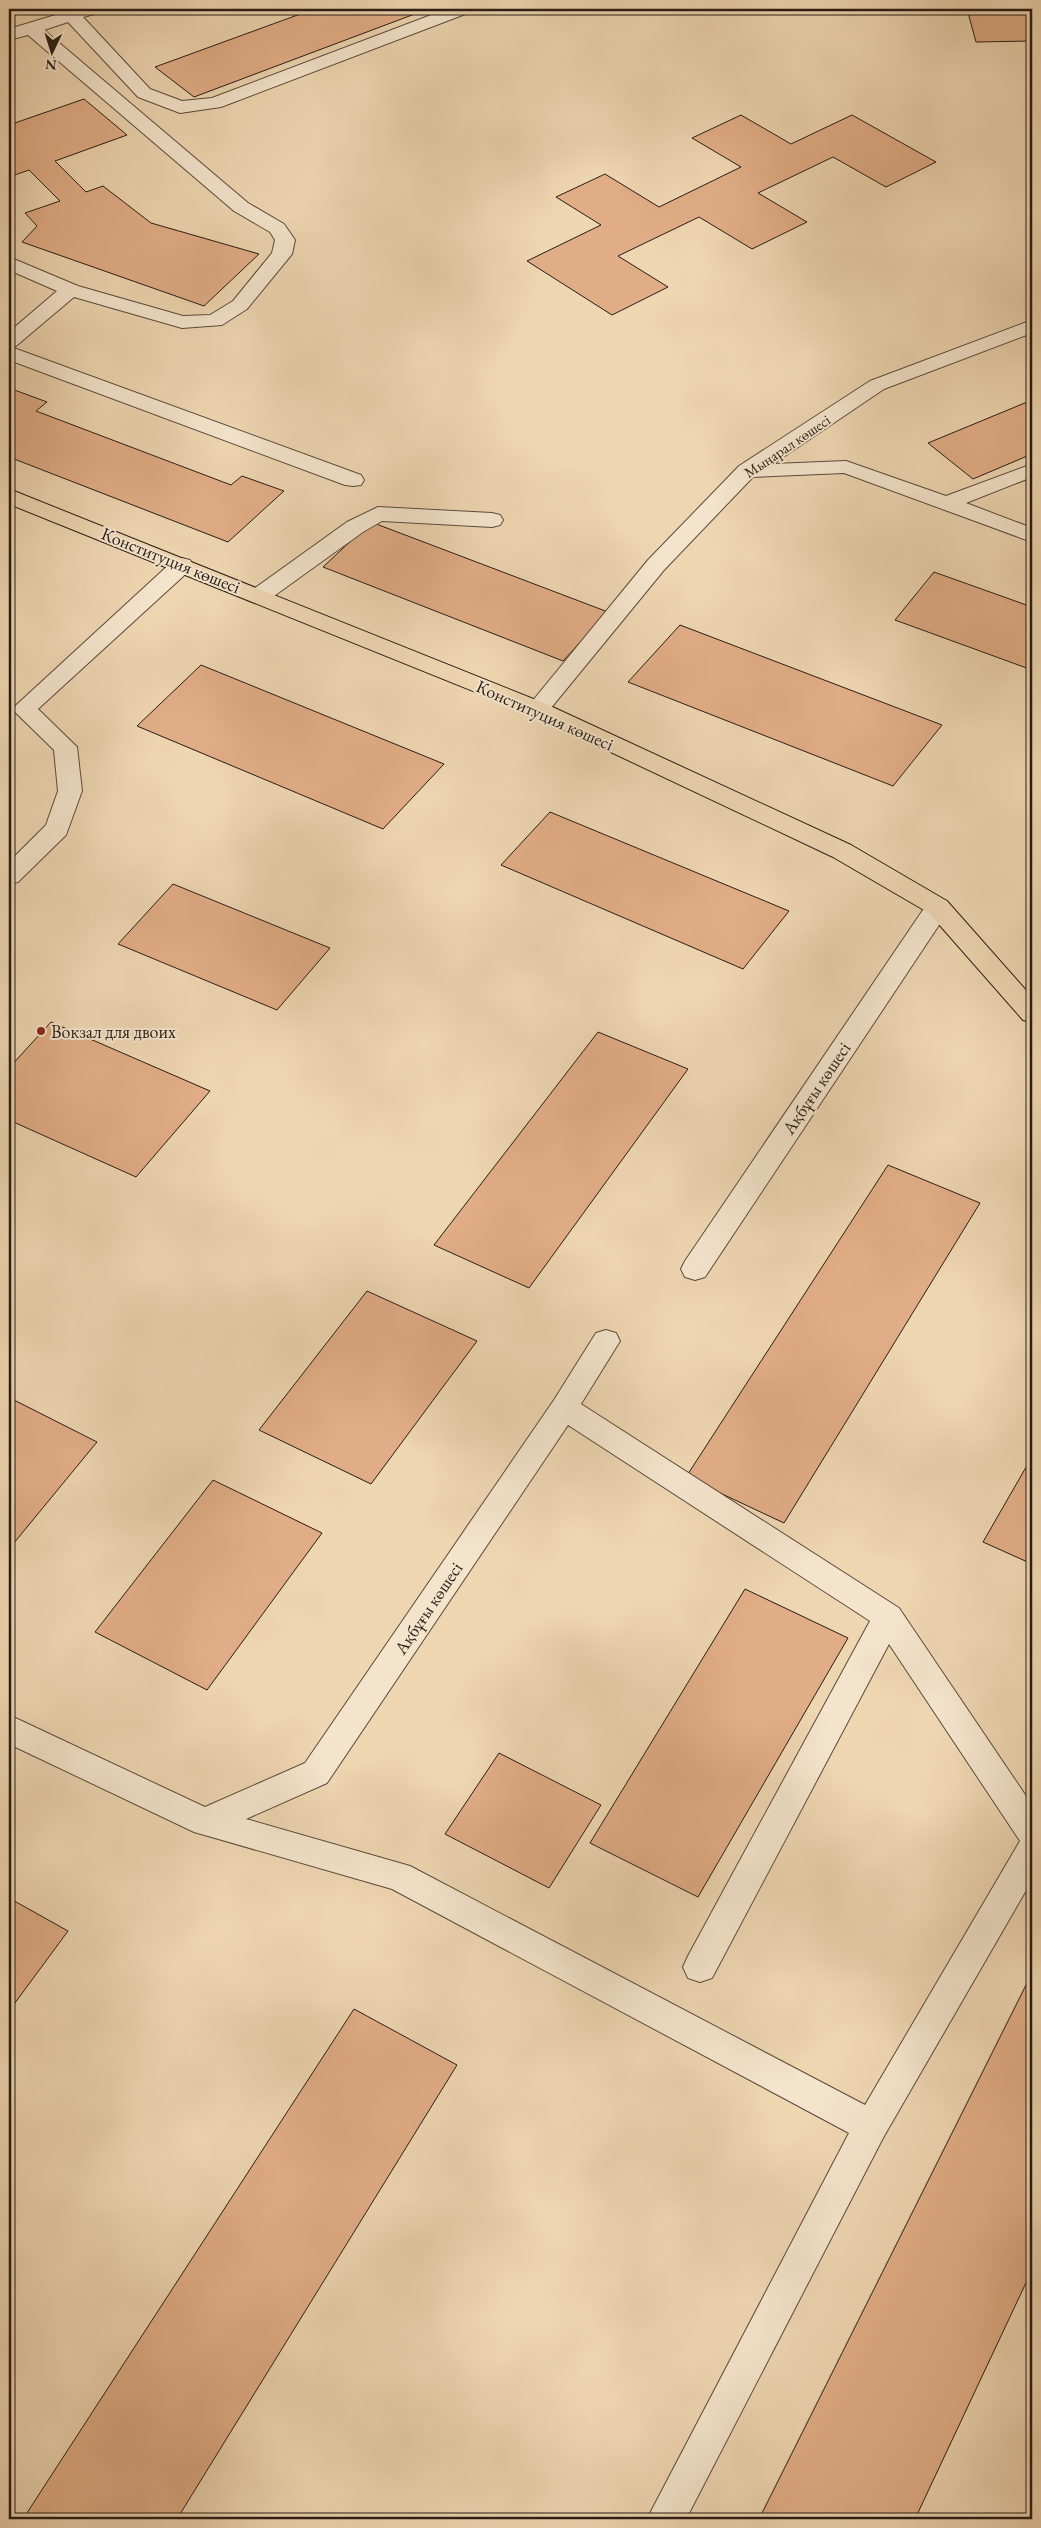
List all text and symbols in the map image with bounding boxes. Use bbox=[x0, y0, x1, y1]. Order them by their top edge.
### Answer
north arrow bbox=[28, 28, 78, 78]
text: N bbox=[44, 56, 57, 74]
street label: Мыңарал көшесі bbox=[740, 410, 834, 482]
street label: Конституция көшесі bbox=[98, 522, 244, 599]
street label: Конституция көшесі bbox=[473, 674, 618, 756]
place label: Вокзал для двоих bbox=[51, 1020, 176, 1043]
marker: Вокзал для двоих bbox=[35, 1025, 47, 1037]
street label: Ақбұғы көшесі bbox=[776, 1037, 856, 1139]
street label: Ақбұғы көшесі bbox=[388, 1557, 468, 1659]

